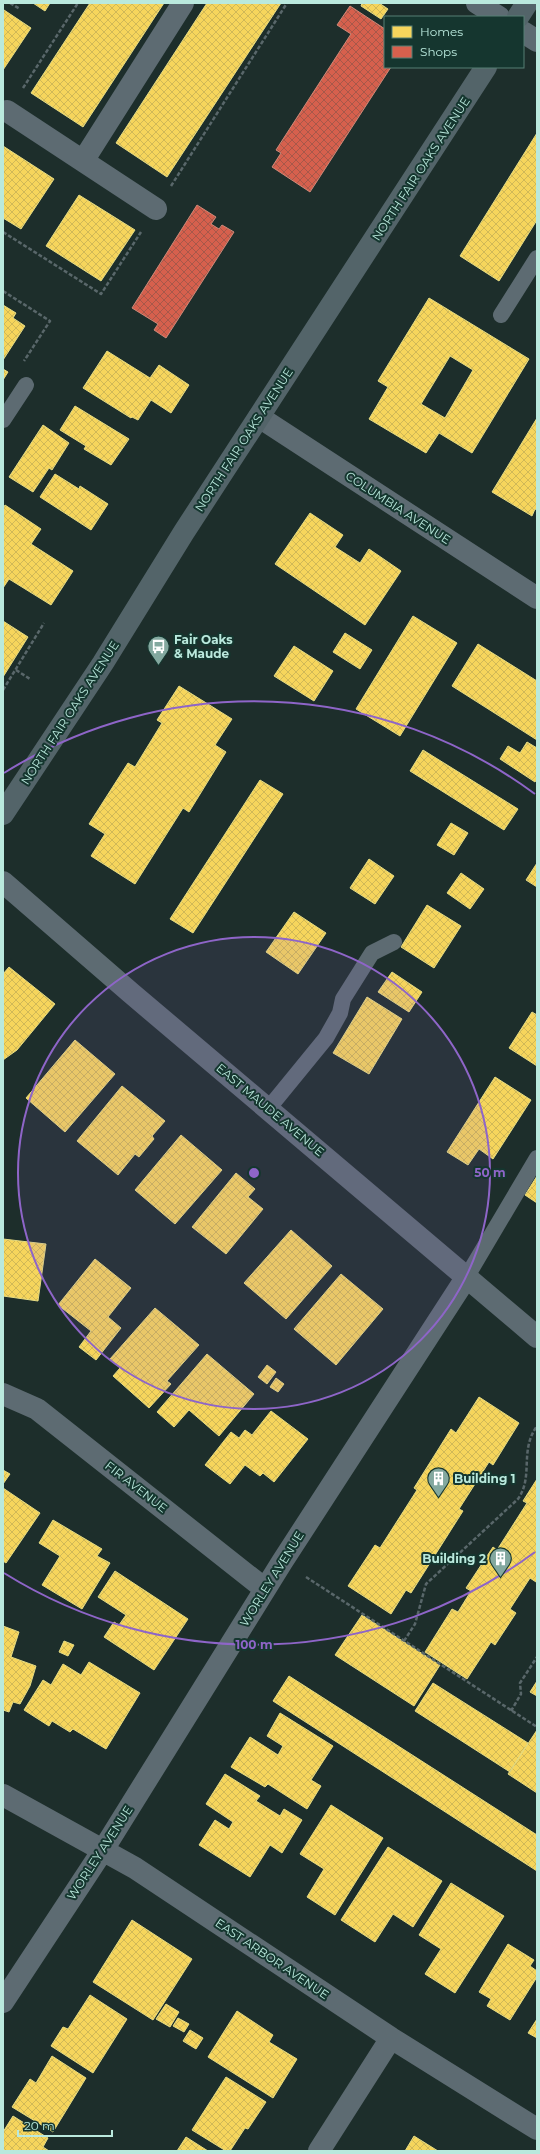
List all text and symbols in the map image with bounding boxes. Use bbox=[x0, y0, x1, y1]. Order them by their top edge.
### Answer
legend bbox=[384, 16, 524, 68]
text: Homes bbox=[420, 24, 463, 39]
text: Shops bbox=[420, 44, 457, 59]
street label: NORTH FAIR OAKS AVENUE bbox=[368, 94, 473, 243]
street label: NORTH FAIR OAKS AVENUE bbox=[191, 365, 296, 514]
street label: COLUMBIA AVENUE bbox=[343, 468, 454, 547]
place label: Fair Oaks & Maude bbox=[174, 632, 233, 661]
bus stop icon: Fair Oaks & Maude bbox=[145, 634, 171, 667]
street label: NORTH FAIR OAKS AVENUE bbox=[17, 638, 122, 787]
street label: EAST MAUDE AVENUE bbox=[213, 1060, 327, 1159]
text: 50 m bbox=[474, 1165, 506, 1180]
centre of rings bbox=[247, 1166, 261, 1180]
street label: FIR AVENUE bbox=[102, 1458, 170, 1516]
building icon: Building 1 bbox=[425, 1466, 451, 1499]
place label: Building 1 bbox=[454, 1471, 515, 1486]
street label: WORLEY AVENUE bbox=[236, 1528, 307, 1629]
building icon: Building 2 bbox=[488, 1546, 514, 1579]
place label: Building 2 bbox=[422, 1551, 486, 1566]
text: 100 m bbox=[236, 1637, 272, 1652]
street label: WORLEY AVENUE bbox=[64, 1803, 136, 1903]
street label: EAST ARBOR AVENUE bbox=[213, 1915, 332, 2002]
scale bar bbox=[18, 2112, 112, 2138]
text: 20 m bbox=[24, 2118, 55, 2133]

